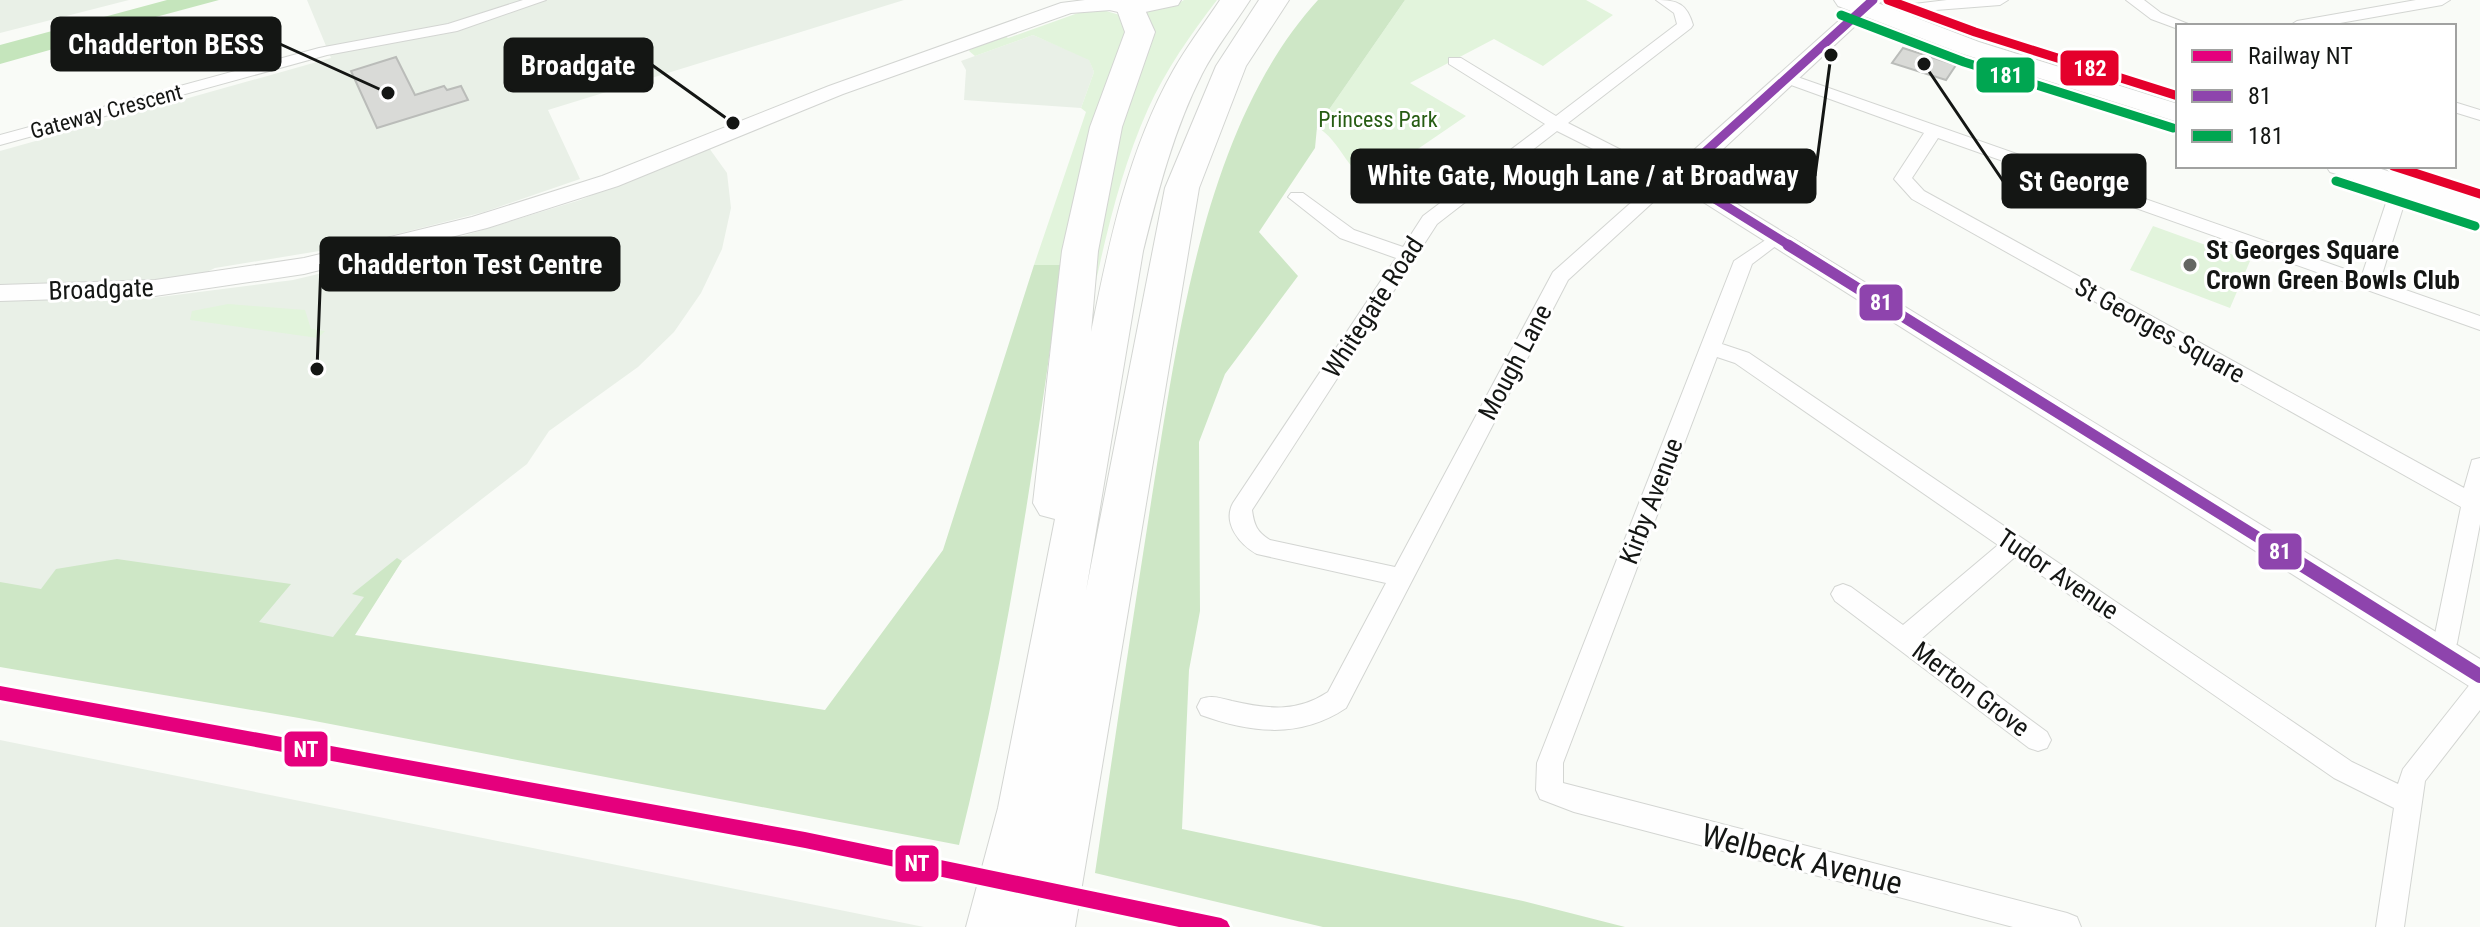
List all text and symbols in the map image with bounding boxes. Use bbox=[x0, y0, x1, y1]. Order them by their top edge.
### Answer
callout: Chadderton BESS bbox=[52, 18, 280, 70]
legend bbox=[2176, 24, 2456, 168]
text: Chadderton BESS bbox=[68, 28, 264, 61]
callout: Broadgate bbox=[505, 39, 652, 91]
text: Railway NT bbox=[2248, 42, 2353, 70]
text: Broadgate bbox=[521, 49, 635, 82]
line badge: 182 bbox=[2059, 49, 2120, 87]
line badge: 181 bbox=[1975, 56, 2036, 94]
text: 182 bbox=[2073, 56, 2107, 81]
text: 181 bbox=[1989, 63, 2023, 88]
street label: Gateway Crescent bbox=[27, 79, 185, 144]
text: 81 bbox=[2248, 82, 2272, 110]
park label: Princess Park bbox=[1318, 107, 1438, 132]
text: 181 bbox=[2248, 122, 2284, 150]
callout: White Gate, Mough Lane / at Broadway bbox=[1352, 150, 1815, 202]
callout: St George bbox=[2003, 155, 2145, 207]
text: White Gate, Mough Lane / at Broadway bbox=[1367, 159, 1799, 192]
text: St George bbox=[2019, 165, 2129, 198]
street label: Whitegate Road bbox=[1316, 231, 1430, 383]
place label: St Georges Square Crown Green Bowls Club bbox=[2206, 235, 2460, 295]
callout: Chadderton Test Centre bbox=[321, 238, 619, 290]
text: Chadderton Test Centre bbox=[338, 248, 602, 281]
marker: St Georges Square Crown Green Bowls Club bbox=[2181, 256, 2199, 274]
street label: St Georges Square bbox=[2070, 271, 2250, 389]
street label: Broadgate bbox=[48, 272, 154, 306]
line badge: 81 bbox=[1858, 283, 1904, 322]
text: 81 bbox=[1870, 290, 1892, 315]
street label: Mough Lane bbox=[1472, 299, 1558, 425]
street label: Kirby Avenue bbox=[1613, 434, 1689, 568]
street label: Tudor Avenue bbox=[1992, 523, 2124, 625]
line badge: 81 bbox=[2257, 532, 2303, 571]
text: 81 bbox=[2269, 539, 2291, 564]
street label: Merton Grove bbox=[1907, 635, 2035, 743]
line badge: NT bbox=[283, 730, 329, 768]
text: NT bbox=[293, 737, 319, 762]
street label: Welbeck Avenue bbox=[1698, 816, 1906, 902]
line badge: NT bbox=[894, 844, 940, 883]
text: NT bbox=[904, 851, 930, 876]

